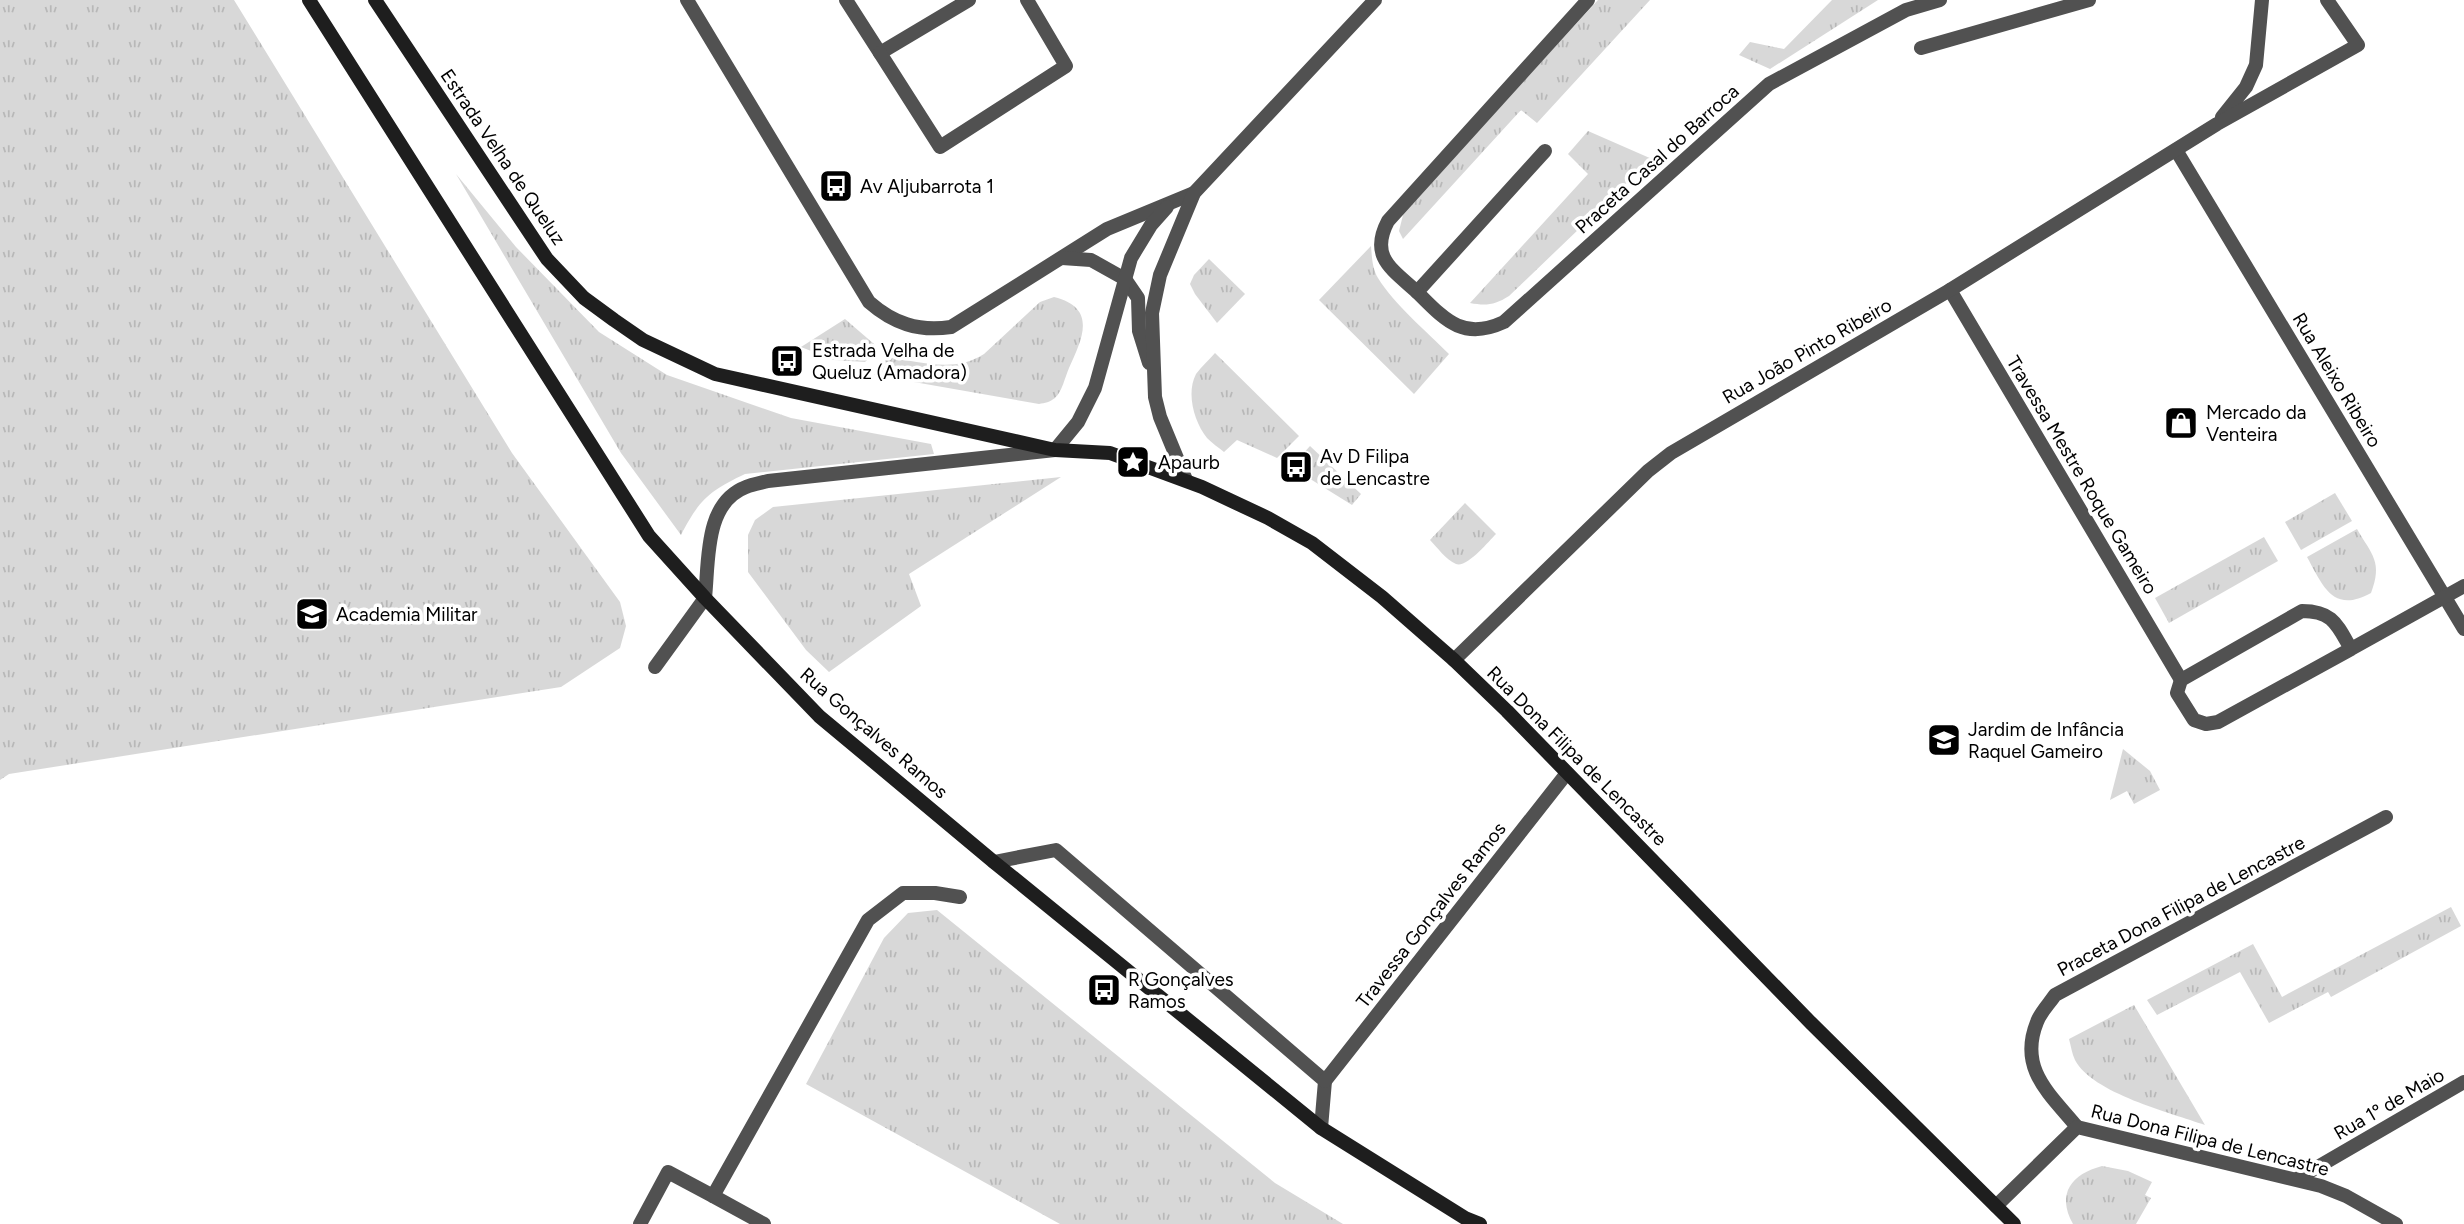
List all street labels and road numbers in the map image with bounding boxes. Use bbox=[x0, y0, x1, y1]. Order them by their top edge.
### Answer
street label: Estrada Velha de Queluz bbox=[436, 65, 570, 249]
street label: Praceta Casal do Barroca bbox=[1571, 80, 1743, 238]
street label: Rua João Pinto Ribeiro bbox=[1718, 293, 1896, 409]
street label: Rua Aleixo Ribeiro bbox=[2288, 308, 2386, 452]
street label: Travessa Mestre Roque Gameiro bbox=[2002, 352, 2162, 598]
street label: Rua Dona Filipa de Lencastre bbox=[1482, 661, 1672, 851]
street label: Rua Gonçalves Ramos bbox=[795, 663, 953, 804]
street label: Travessa Gonçalves Ramos bbox=[1351, 818, 1511, 1012]
street label: Praceta Dona Filipa de Lencastre bbox=[2053, 831, 2309, 981]
street label: Rua 1º de Maio bbox=[2330, 1063, 2448, 1145]
street label: Rua Dona Filipa de Lencastre bbox=[2088, 1099, 2332, 1181]

